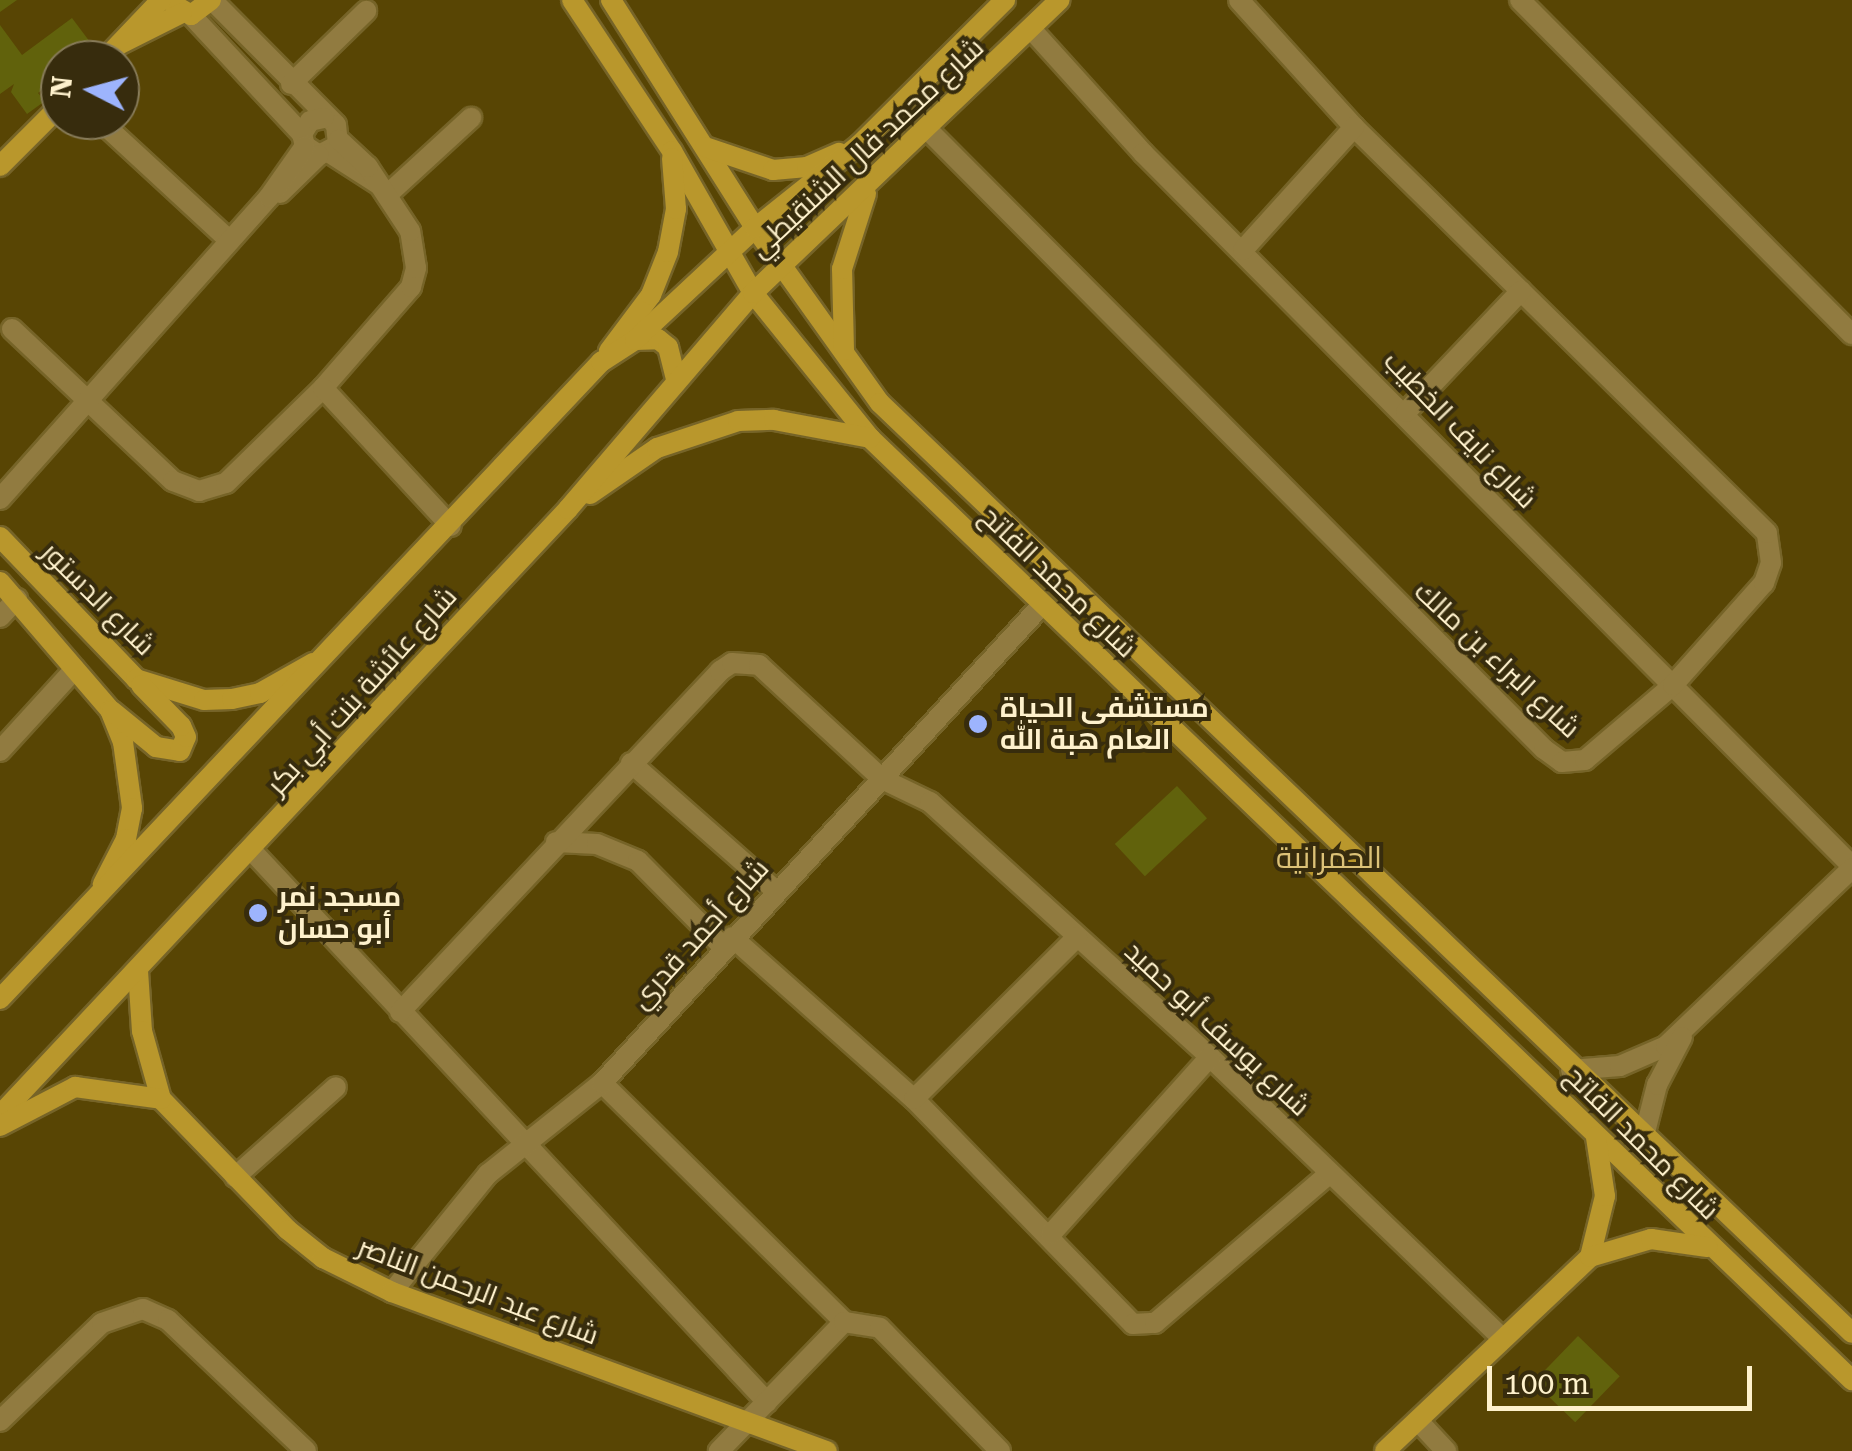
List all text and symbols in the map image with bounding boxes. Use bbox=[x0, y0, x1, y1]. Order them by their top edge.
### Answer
street label: شارع محمد فال الشنقيطي bbox=[743, 31, 991, 265]
north arrow bbox=[40, 40, 140, 140]
text: N bbox=[44, 75, 79, 99]
street label: شارع نايف الخطيب bbox=[1377, 344, 1543, 516]
street label: شارع محمد الفاتح bbox=[973, 499, 1143, 665]
street label: شارع الدستور bbox=[34, 535, 162, 663]
street label: شارع البراء بن مالك bbox=[1407, 575, 1587, 745]
street label: شارع عائشة بنت أبي بكر bbox=[260, 580, 464, 802]
place label: مستشفى الحياة العام هبة الله bbox=[1000, 691, 1209, 757]
marker: مستشفى الحياة العام هبة الله bbox=[965, 711, 991, 737]
district label: الحمرانية bbox=[1276, 840, 1382, 876]
street label: شارع أحمد قدري bbox=[624, 852, 776, 1016]
place label: مسجد نمر أبو حسان bbox=[278, 880, 401, 946]
marker: مسجد نمر أبو حسان bbox=[247, 902, 269, 924]
street label: شارع يوسف أبو حميد bbox=[1118, 935, 1316, 1123]
street label: شارع محمد الفاتح bbox=[1558, 1059, 1726, 1227]
street label: شارع عبد الرحمن الناصر bbox=[353, 1230, 603, 1352]
scale bar bbox=[1492, 1346, 1757, 1408]
text: 100 m bbox=[1504, 1366, 1589, 1401]

